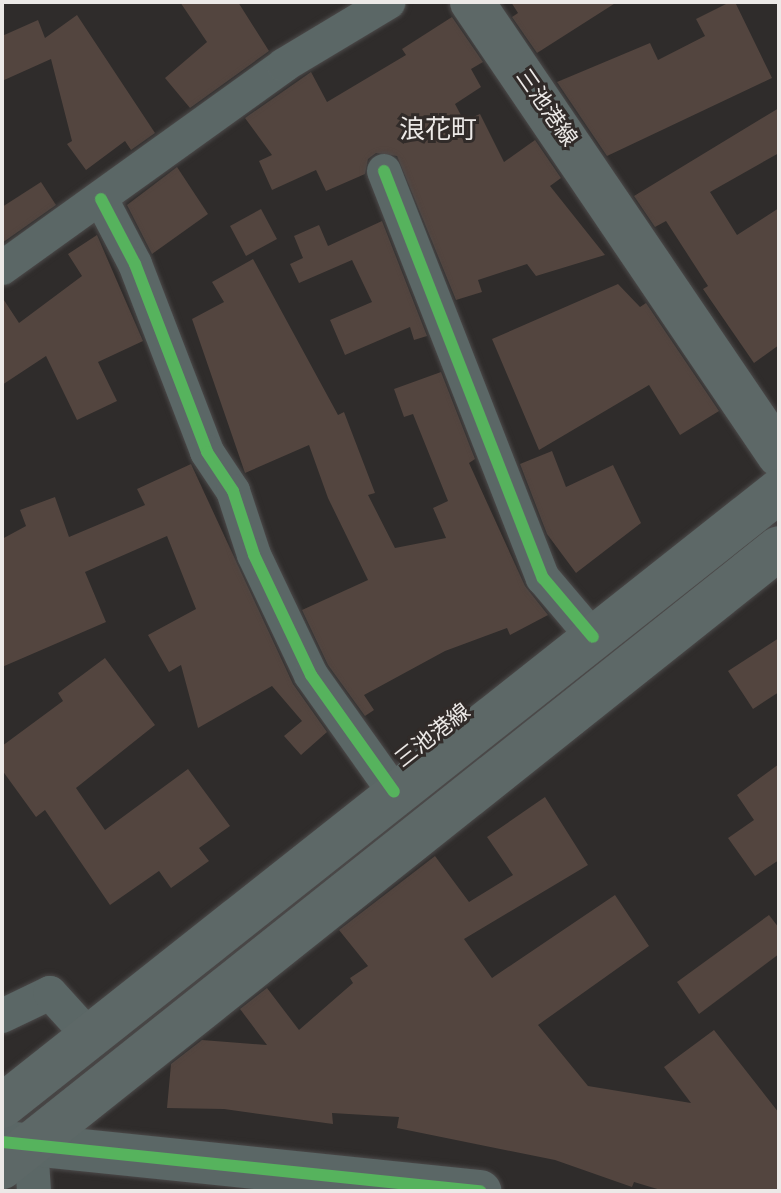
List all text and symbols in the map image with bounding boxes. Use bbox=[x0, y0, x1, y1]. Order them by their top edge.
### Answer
street label: 三池港線 bbox=[510, 64, 582, 152]
district label: 浪花町 bbox=[399, 114, 477, 146]
street label: 三池港線 bbox=[390, 699, 476, 773]

